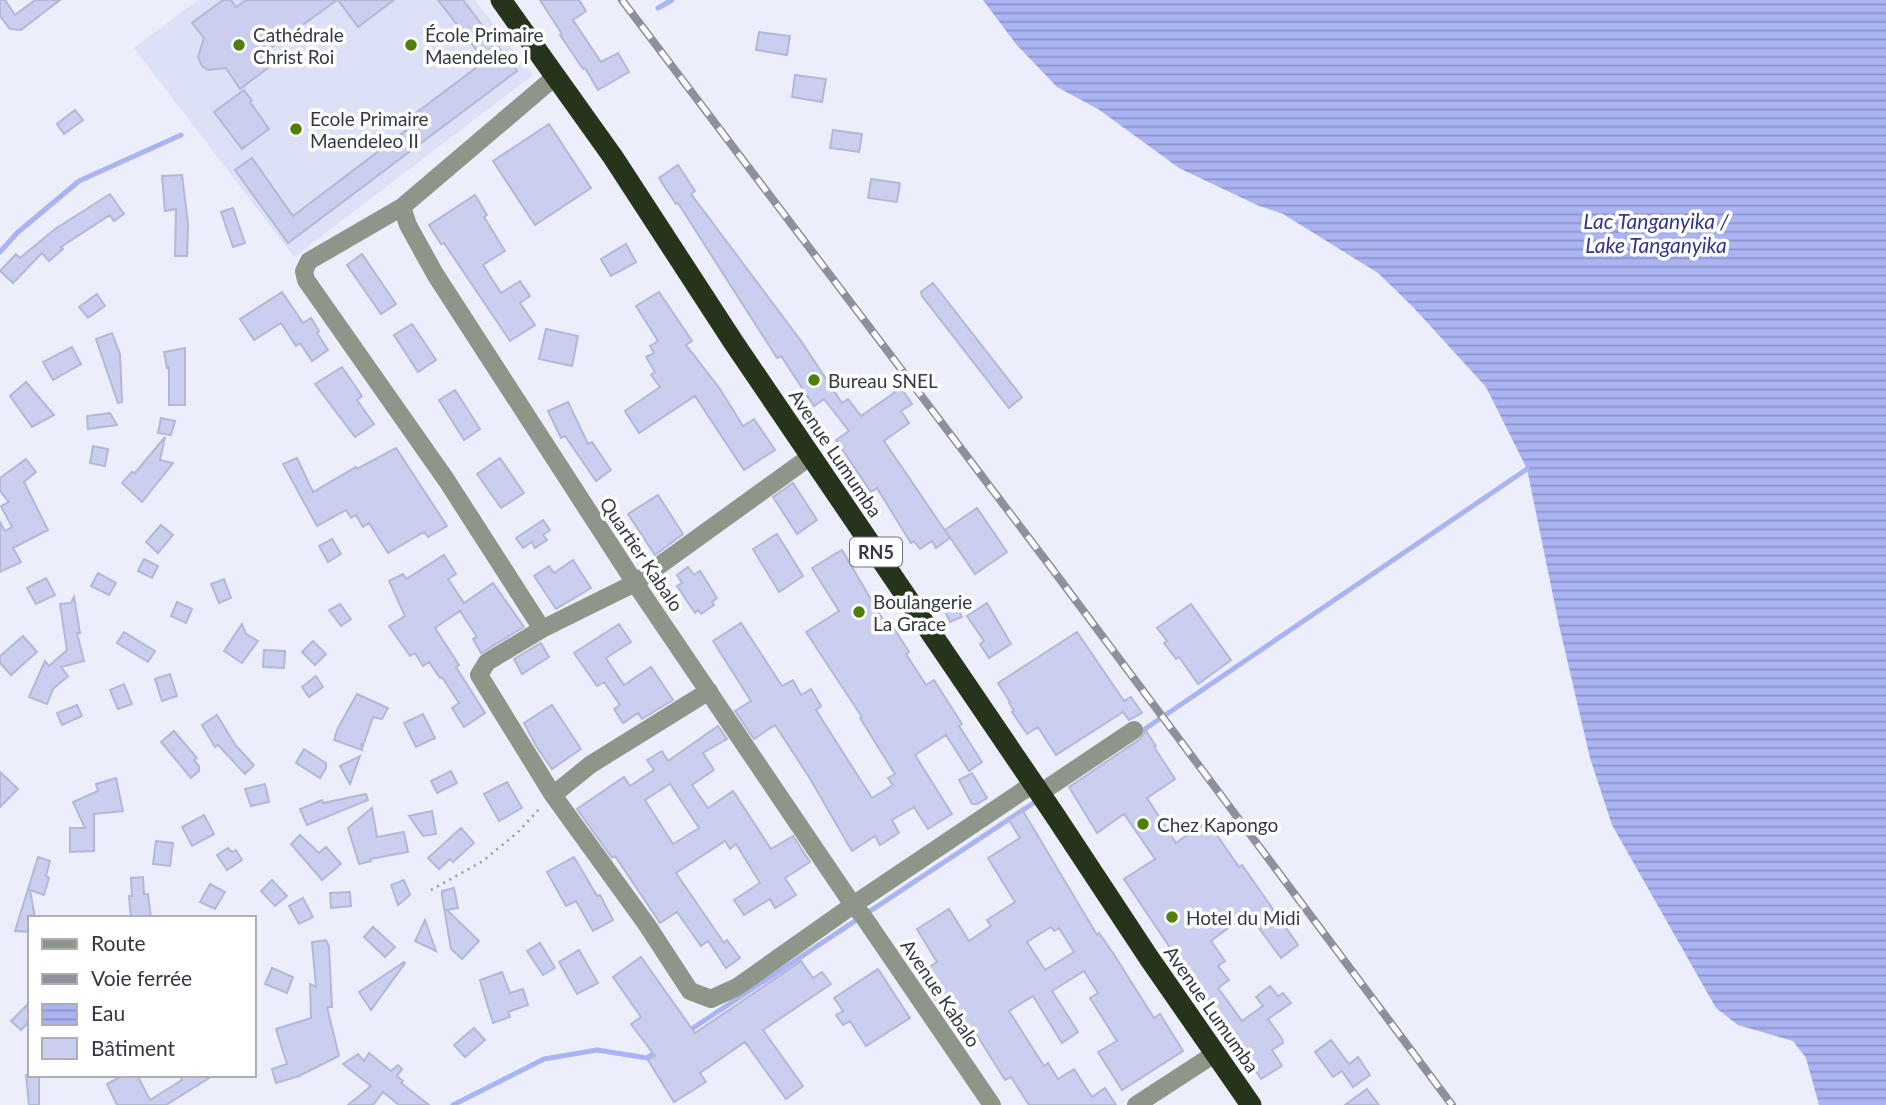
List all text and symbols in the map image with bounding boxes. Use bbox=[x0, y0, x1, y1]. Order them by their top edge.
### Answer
place label: Cathédrale Christ Roi bbox=[253, 23, 344, 68]
place label: École Primaire Maendeleo I bbox=[425, 23, 543, 68]
marker: Cathédrale Christ Roi bbox=[231, 37, 247, 53]
marker: École Primaire Maendeleo I bbox=[403, 37, 419, 53]
place label: Ecole Primaire Maendeleo II bbox=[310, 107, 428, 152]
marker: Ecole Primaire Maendeleo II bbox=[288, 121, 304, 137]
water label: Lac Tanganyika / Lake Tanganyika bbox=[1583, 208, 1730, 257]
place label: Bureau SNEL bbox=[828, 369, 938, 392]
marker: Bureau SNEL bbox=[806, 372, 822, 388]
street label: Avenue Lumumba bbox=[785, 385, 887, 521]
street label: Quartier Kabalo bbox=[595, 493, 689, 615]
road number: RN5 bbox=[850, 538, 902, 566]
place label: Boulangerie La Grace bbox=[873, 590, 972, 635]
marker: Boulangerie La Grace bbox=[851, 604, 867, 620]
place label: Chez Kapongo bbox=[1157, 813, 1278, 836]
marker: Chez Kapongo bbox=[1135, 816, 1151, 832]
place label: Hotel du Midi bbox=[1186, 906, 1300, 929]
marker: Hotel du Midi bbox=[1164, 909, 1180, 925]
legend bbox=[28, 916, 256, 1077]
text: Route bbox=[91, 930, 146, 955]
street label: Avenue Kabalo bbox=[896, 935, 986, 1051]
street label: Avenue Lumumba bbox=[1160, 941, 1264, 1077]
text: Voie ferrée bbox=[91, 965, 192, 990]
text: Eau bbox=[91, 1000, 125, 1025]
text: Bâtiment bbox=[91, 1035, 176, 1060]

